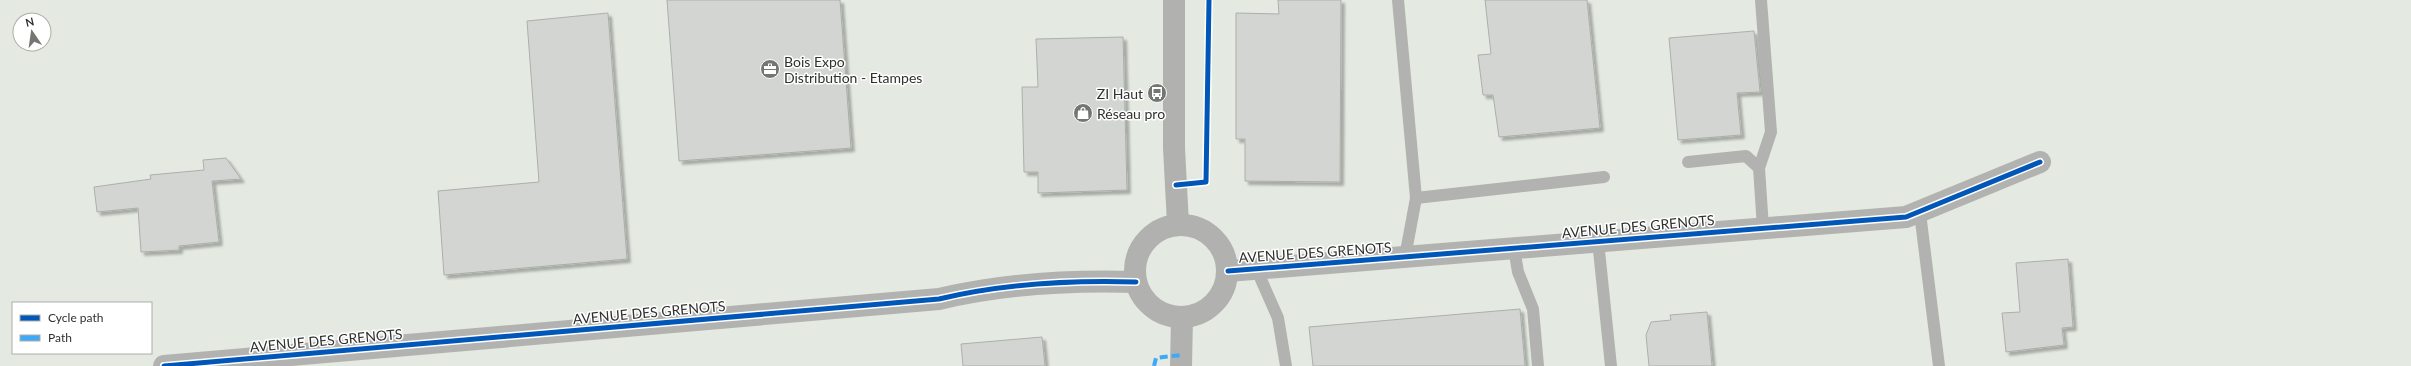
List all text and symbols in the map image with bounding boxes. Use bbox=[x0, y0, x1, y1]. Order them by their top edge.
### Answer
north arrow bbox=[12, 12, 52, 52]
text: N bbox=[24, 14, 35, 29]
place label: Bois Expo Distribution - Etampes bbox=[784, 53, 922, 86]
office icon: Bois Expo Distribution - Etampes bbox=[759, 58, 781, 80]
bus stop icon: ZI Haut bbox=[1146, 82, 1168, 104]
place label: ZI Haut bbox=[1097, 85, 1143, 102]
shop icon: Réseau pro bbox=[1072, 102, 1094, 124]
place label: Réseau pro bbox=[1097, 105, 1165, 122]
street label: AVENUE DES GRENOTS bbox=[1561, 211, 1715, 241]
street label: AVENUE DES GRENOTS bbox=[1238, 238, 1392, 266]
street label: AVENUE DES GRENOTS bbox=[572, 297, 726, 327]
legend bbox=[12, 302, 152, 354]
text: Cycle path bbox=[48, 310, 103, 325]
street label: AVENUE DES GRENOTS bbox=[249, 325, 403, 355]
text: Path bbox=[48, 330, 72, 345]

